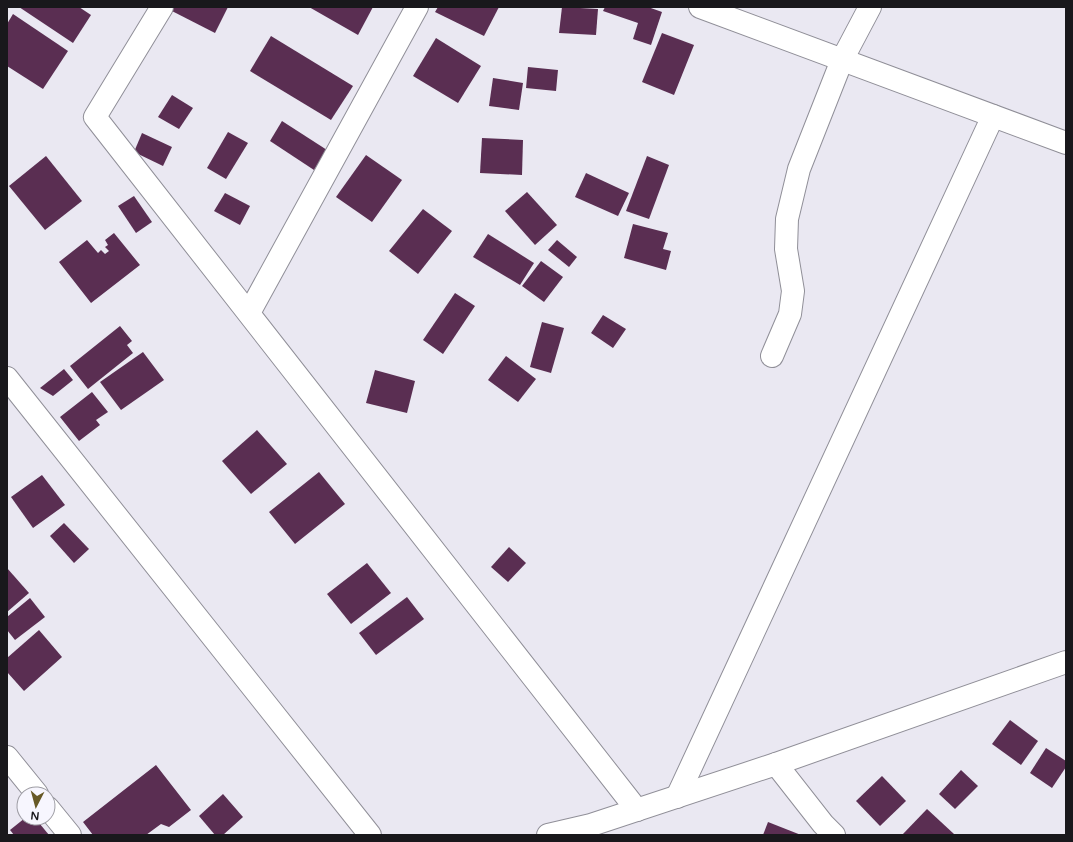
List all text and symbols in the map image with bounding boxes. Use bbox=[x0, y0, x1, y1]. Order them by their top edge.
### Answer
north arrow bbox=[16, 786, 56, 826]
text: N bbox=[30, 809, 40, 822]

